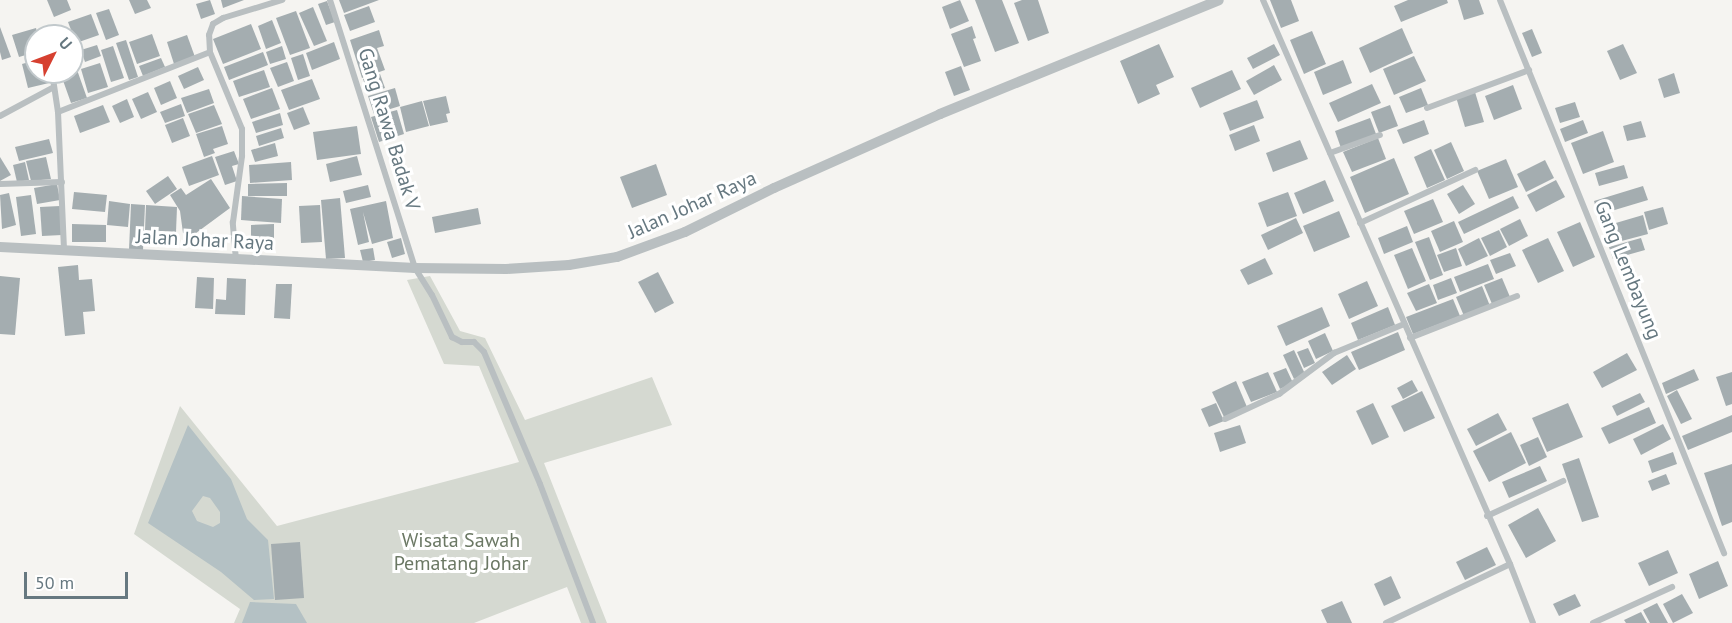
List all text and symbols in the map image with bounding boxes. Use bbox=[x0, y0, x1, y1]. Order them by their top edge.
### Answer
north arrow bbox=[24, 24, 84, 84]
text: U bbox=[55, 33, 77, 54]
street label: Gang Rawa Badak V bbox=[353, 45, 425, 213]
street label: Jalan Johar Raya bbox=[624, 166, 760, 244]
street label: Gang Lembayung bbox=[1589, 197, 1667, 343]
street label: Jalan Johar Raya bbox=[135, 224, 275, 256]
park label: Wisata Sawah Pematang Johar bbox=[394, 528, 528, 575]
scale bar bbox=[27, 560, 130, 598]
text: 50 m bbox=[35, 571, 74, 594]

